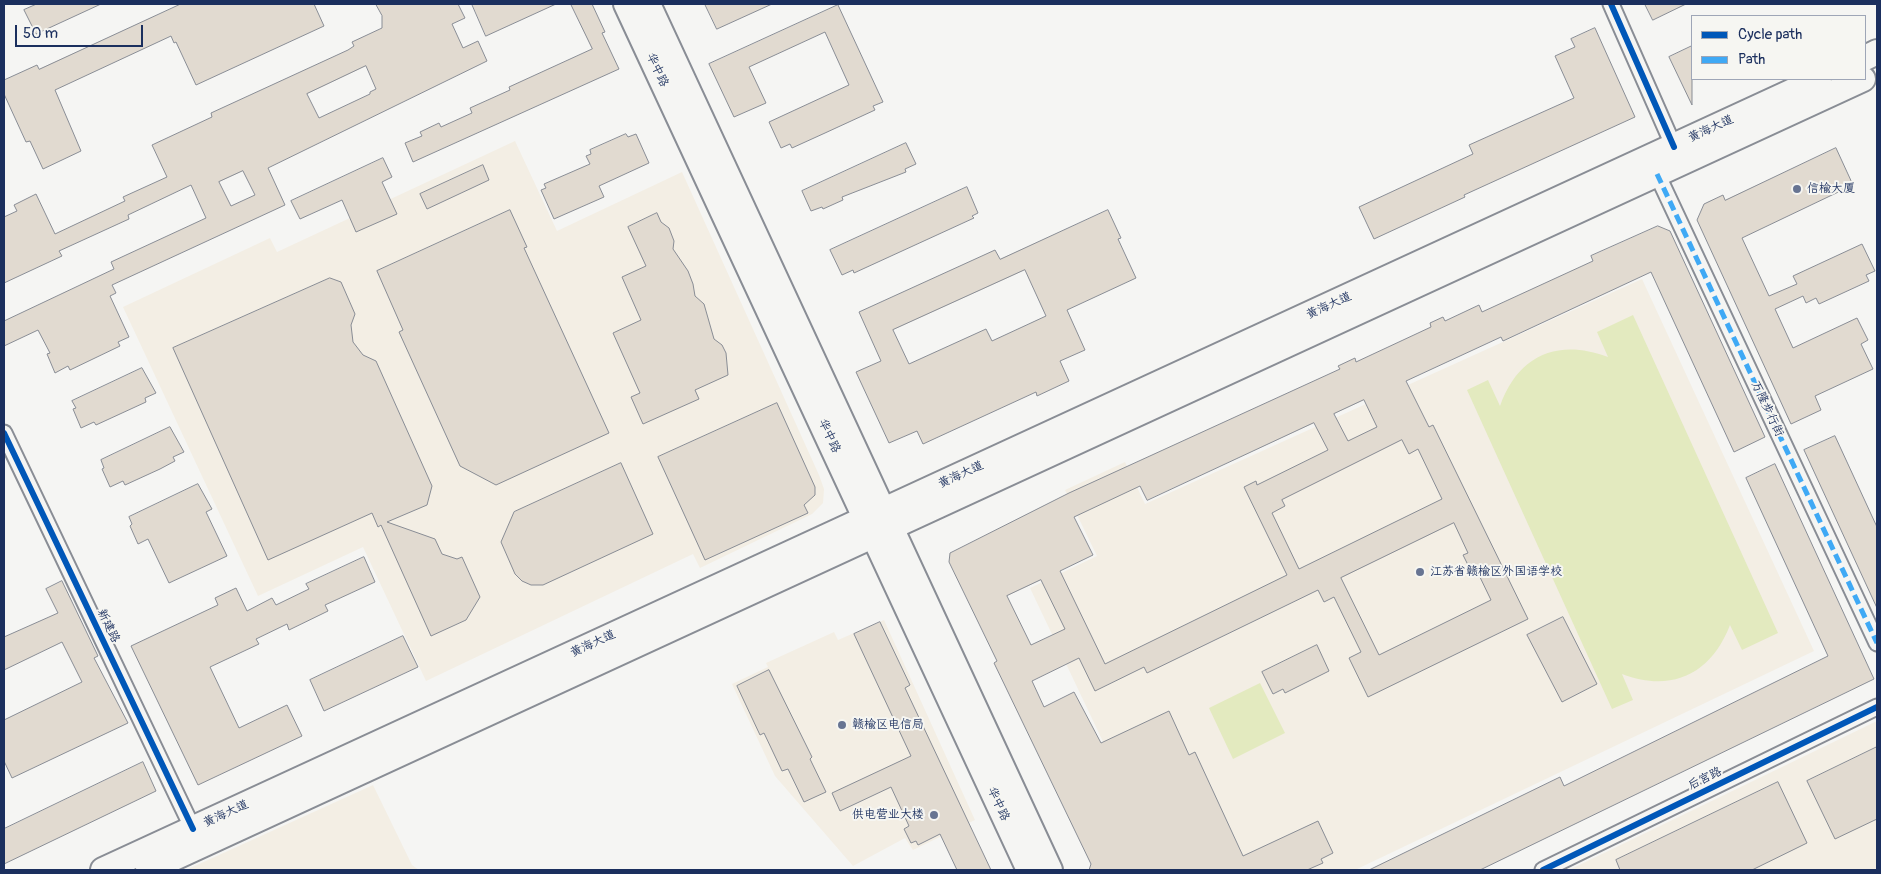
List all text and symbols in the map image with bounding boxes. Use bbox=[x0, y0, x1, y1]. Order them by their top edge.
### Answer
scale bar bbox=[18, 15, 145, 47]
legend bbox=[1691, 15, 1866, 80]
text: 50 m bbox=[23, 24, 58, 43]
text: Cycle path bbox=[1738, 25, 1802, 44]
text: Path bbox=[1738, 50, 1765, 69]
street label: 华中路 bbox=[643, 51, 671, 89]
street label: 黄海大道 bbox=[1686, 112, 1736, 146]
place label: 信榆大厦 bbox=[1807, 182, 1855, 196]
marker: 信榆大厦 bbox=[1791, 183, 1803, 195]
street label: 黄海大道 bbox=[1304, 289, 1354, 323]
street label: 万隆步行街 bbox=[1748, 379, 1786, 439]
street label: 华中路 bbox=[815, 417, 843, 455]
street label: 黄海大道 bbox=[936, 458, 986, 492]
place label: 江苏省赣榆区外国语学校 bbox=[1430, 565, 1562, 579]
marker: 江苏省赣榆区外国语学校 bbox=[1414, 566, 1426, 578]
street label: 新建路 bbox=[94, 607, 122, 645]
street label: 黄海大道 bbox=[568, 627, 618, 661]
place label: 赣榆区电信局 bbox=[852, 718, 924, 732]
marker: 赣榆区电信局 bbox=[836, 719, 848, 731]
street label: 后宫路 bbox=[1686, 765, 1724, 793]
street label: 华中路 bbox=[984, 785, 1012, 823]
street label: 黄海大道 bbox=[201, 797, 251, 831]
place label: 供电营业大楼 bbox=[852, 808, 924, 822]
marker: 供电营业大楼 bbox=[928, 809, 940, 821]

